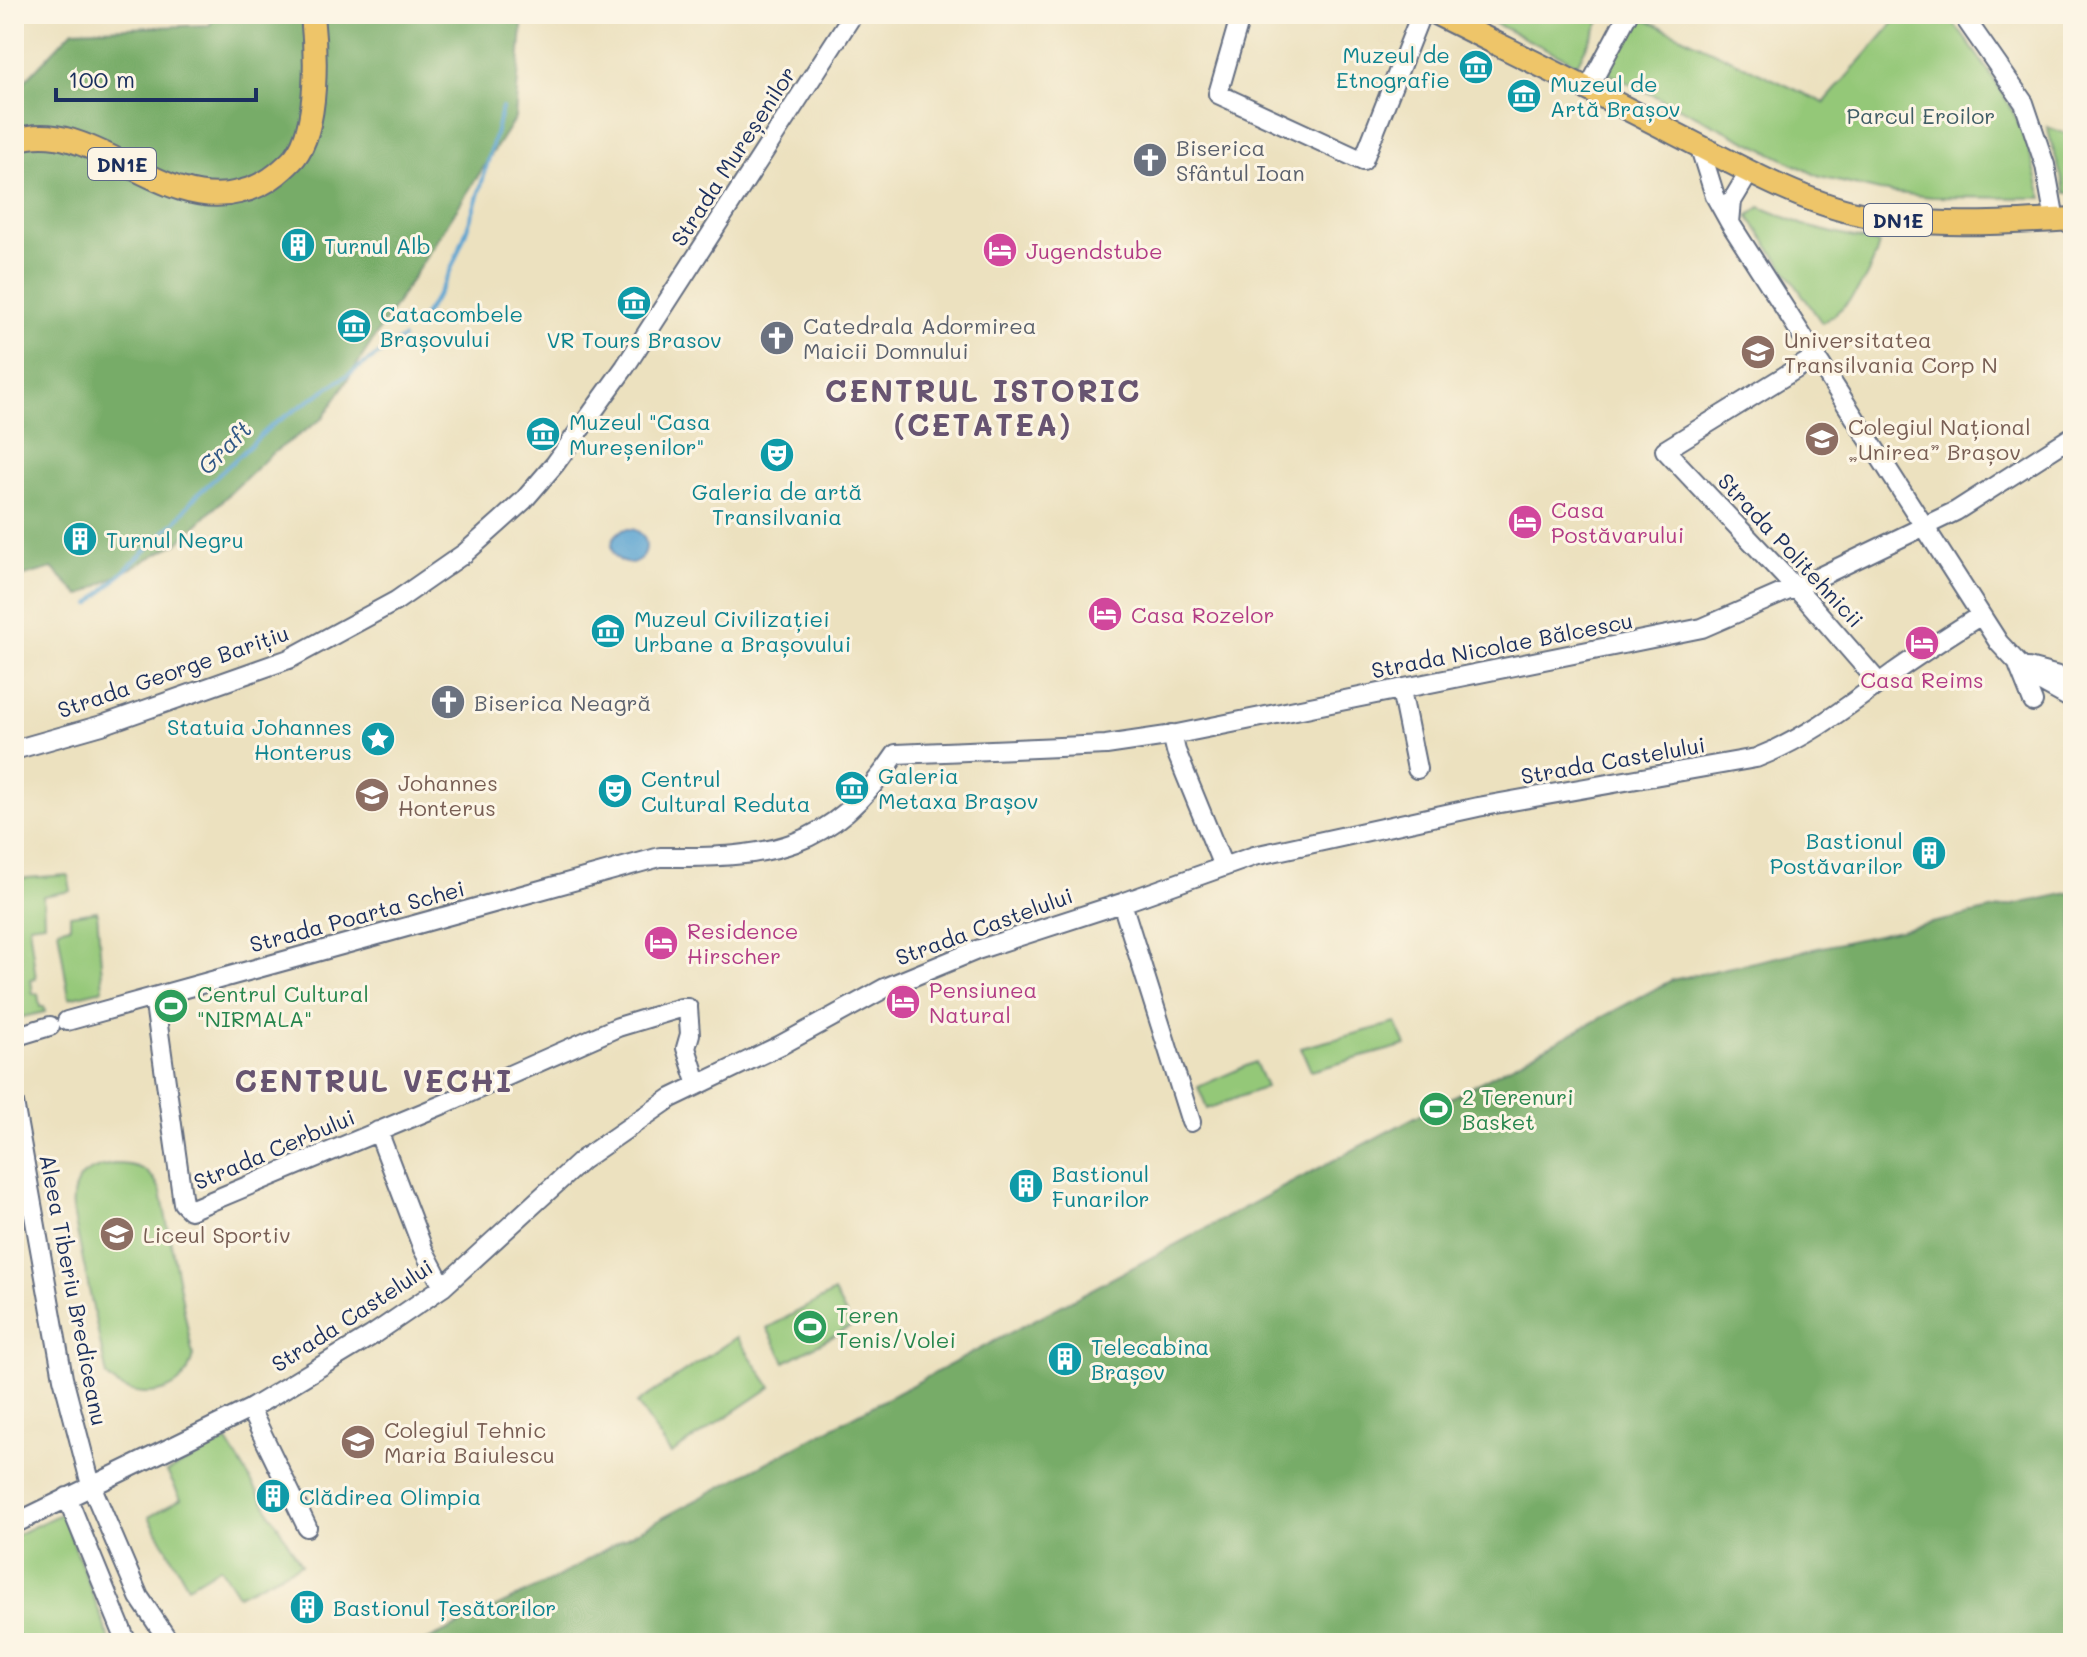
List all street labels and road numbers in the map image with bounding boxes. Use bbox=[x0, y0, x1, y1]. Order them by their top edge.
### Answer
street label: Strada Mureșenilor bbox=[664, 60, 802, 252]
road number: DN1E bbox=[88, 148, 156, 180]
road number: DN1E bbox=[1864, 204, 1932, 236]
street label: Strada Politehnicii bbox=[1712, 467, 1870, 633]
street label: Strada Nicolae Bălcescu bbox=[1369, 605, 1635, 685]
street label: Strada George Barițiu bbox=[54, 618, 292, 724]
street label: Strada Castelului bbox=[1519, 730, 1707, 790]
street label: Strada Poarta Schei bbox=[246, 873, 468, 959]
street label: Strada Castelului bbox=[891, 880, 1077, 972]
street label: Strada Cerbului bbox=[189, 1102, 359, 1196]
street label: Aleea Tiberiu Brediceanu bbox=[33, 1152, 115, 1428]
street label: Strada Castelului bbox=[266, 1252, 438, 1378]

